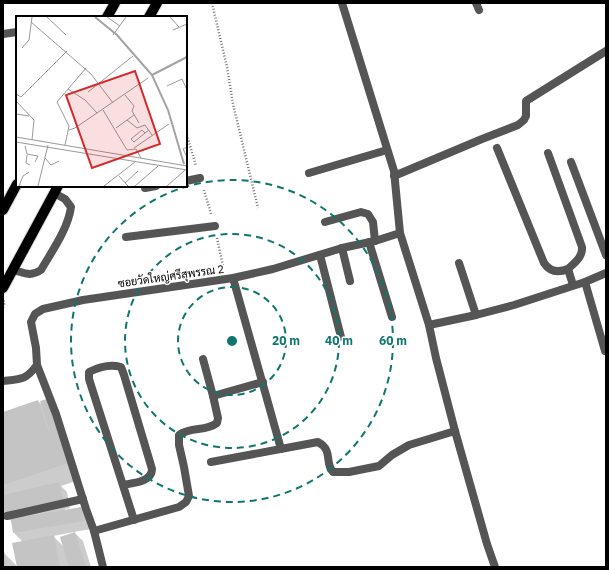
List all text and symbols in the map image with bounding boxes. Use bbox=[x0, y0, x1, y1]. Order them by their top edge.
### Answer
inset map bbox=[16, 16, 187, 187]
street label: ซอยวัดใหญ่ศรีสุพรรณ 2 bbox=[117, 261, 225, 292]
text: 20 m bbox=[272, 333, 300, 348]
text: 40 m bbox=[325, 333, 353, 348]
text: 60 m bbox=[379, 333, 407, 348]
centre of rings bbox=[225, 334, 239, 348]

